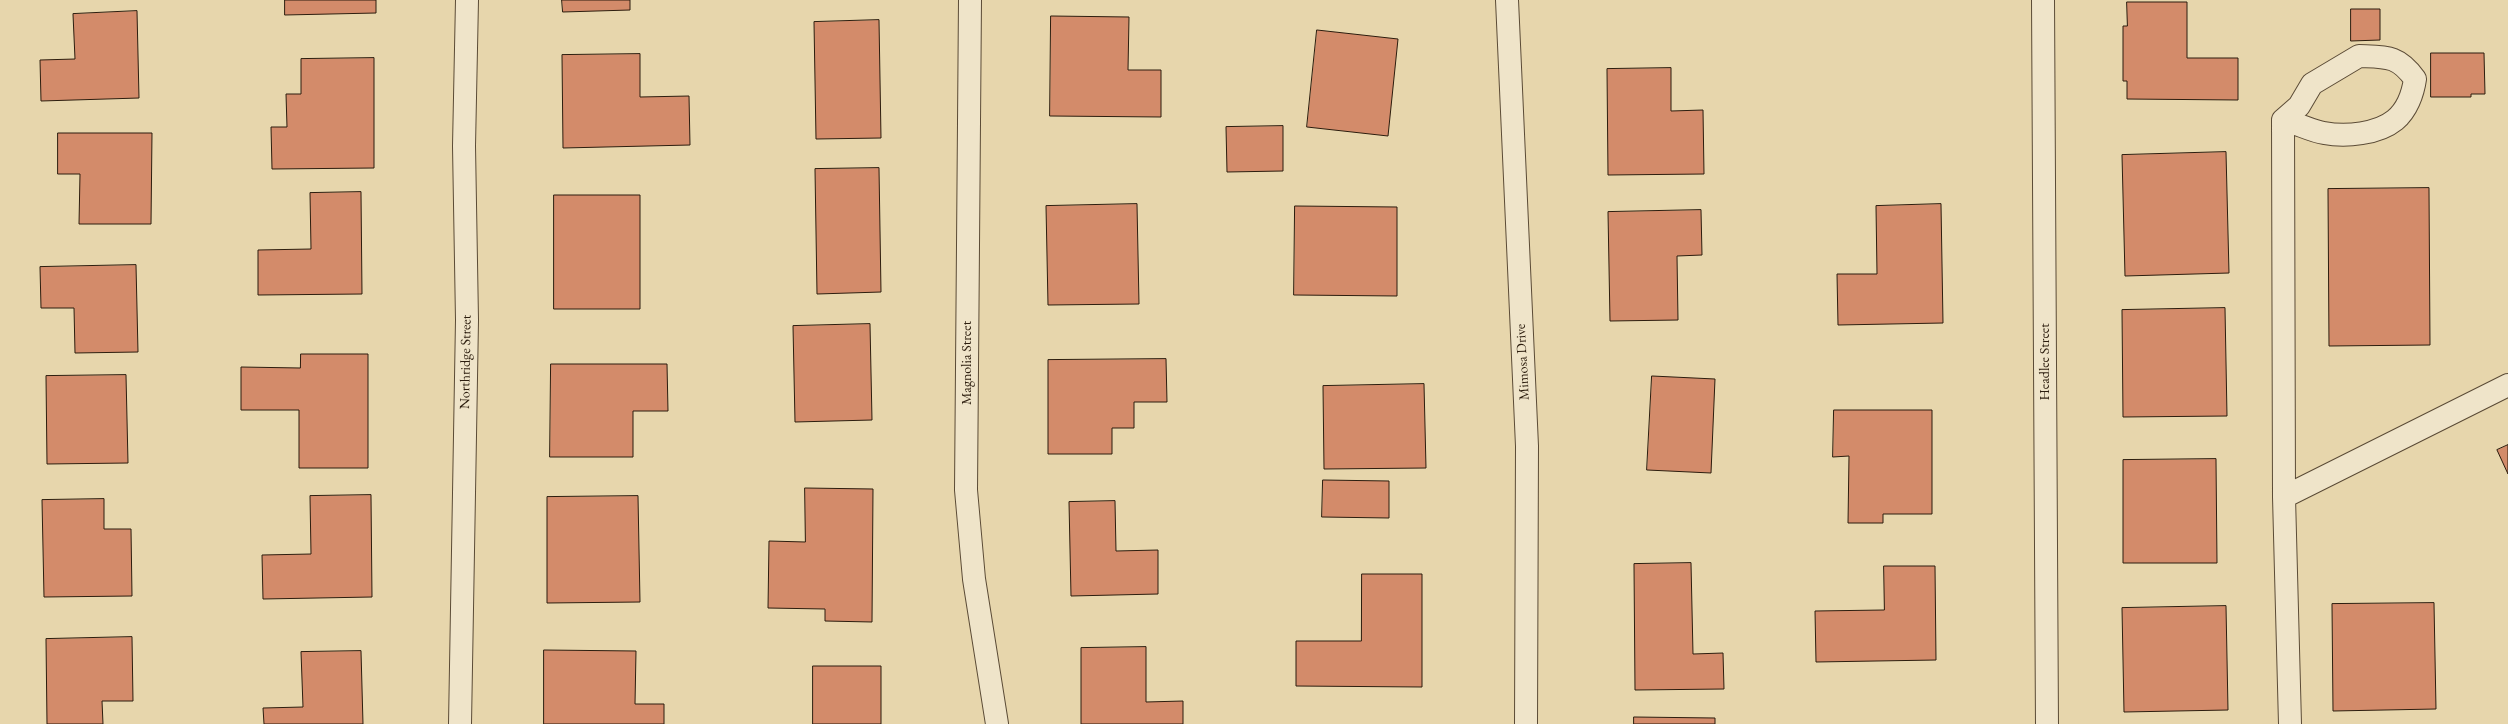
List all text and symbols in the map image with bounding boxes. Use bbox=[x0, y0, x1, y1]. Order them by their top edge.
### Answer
street label: Northridge Street bbox=[457, 315, 475, 409]
street label: Magnolia Street bbox=[959, 321, 975, 405]
street label: Mimosa Drive bbox=[1513, 323, 1533, 401]
street label: Headlee Street bbox=[2037, 323, 2053, 401]

